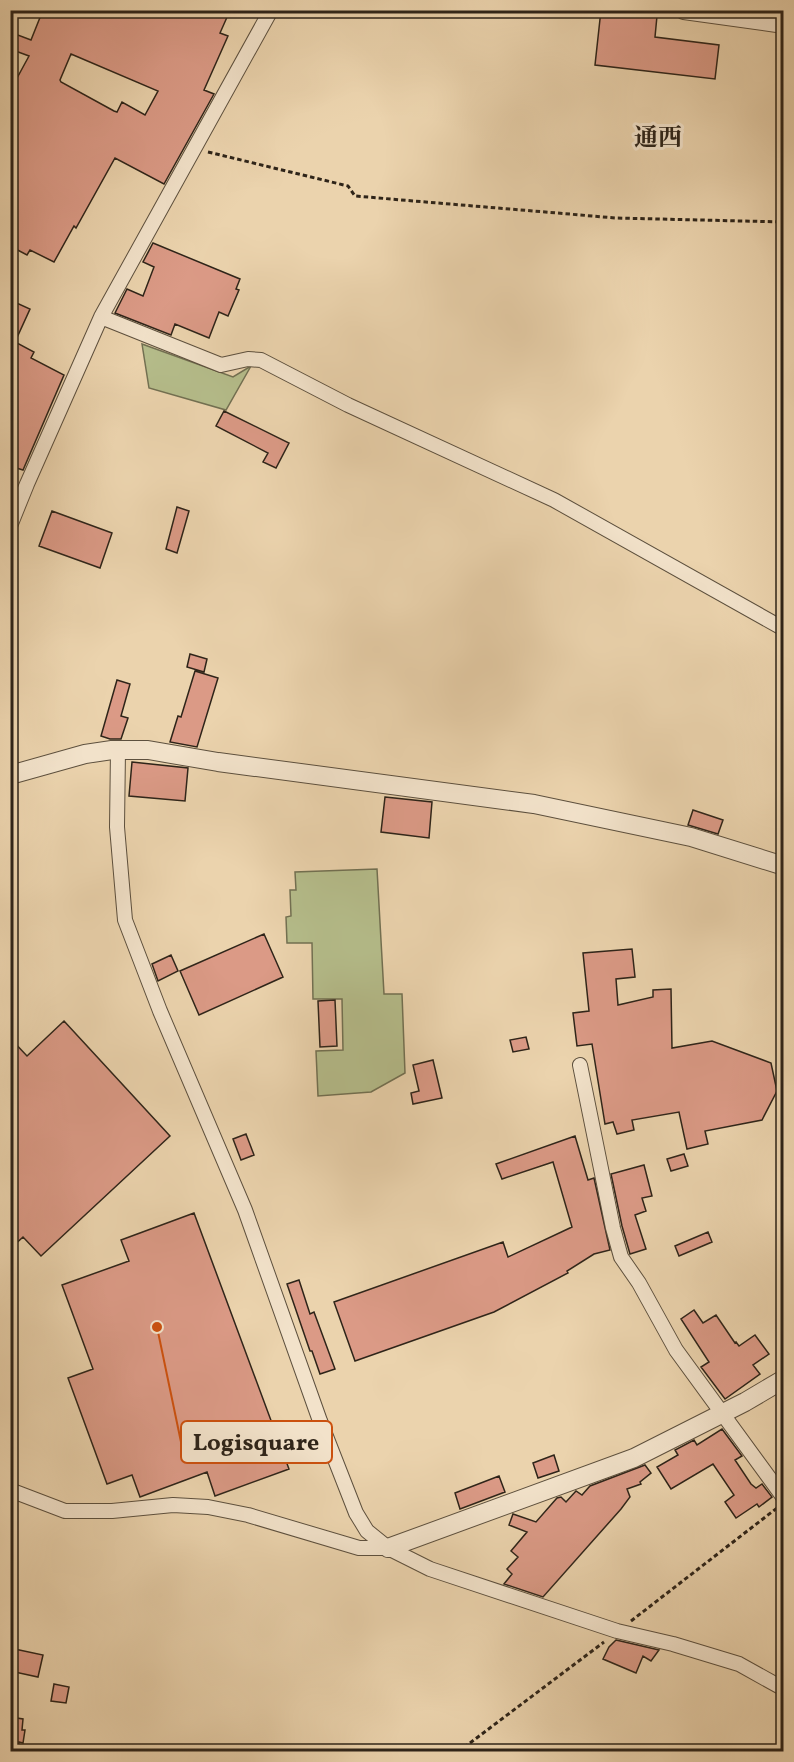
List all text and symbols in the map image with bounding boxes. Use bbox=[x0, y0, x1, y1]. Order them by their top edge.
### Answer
district label: 通西 bbox=[634, 122, 682, 156]
callout: Logisquare bbox=[181, 1421, 332, 1463]
text: Logisquare bbox=[193, 1427, 319, 1461]

